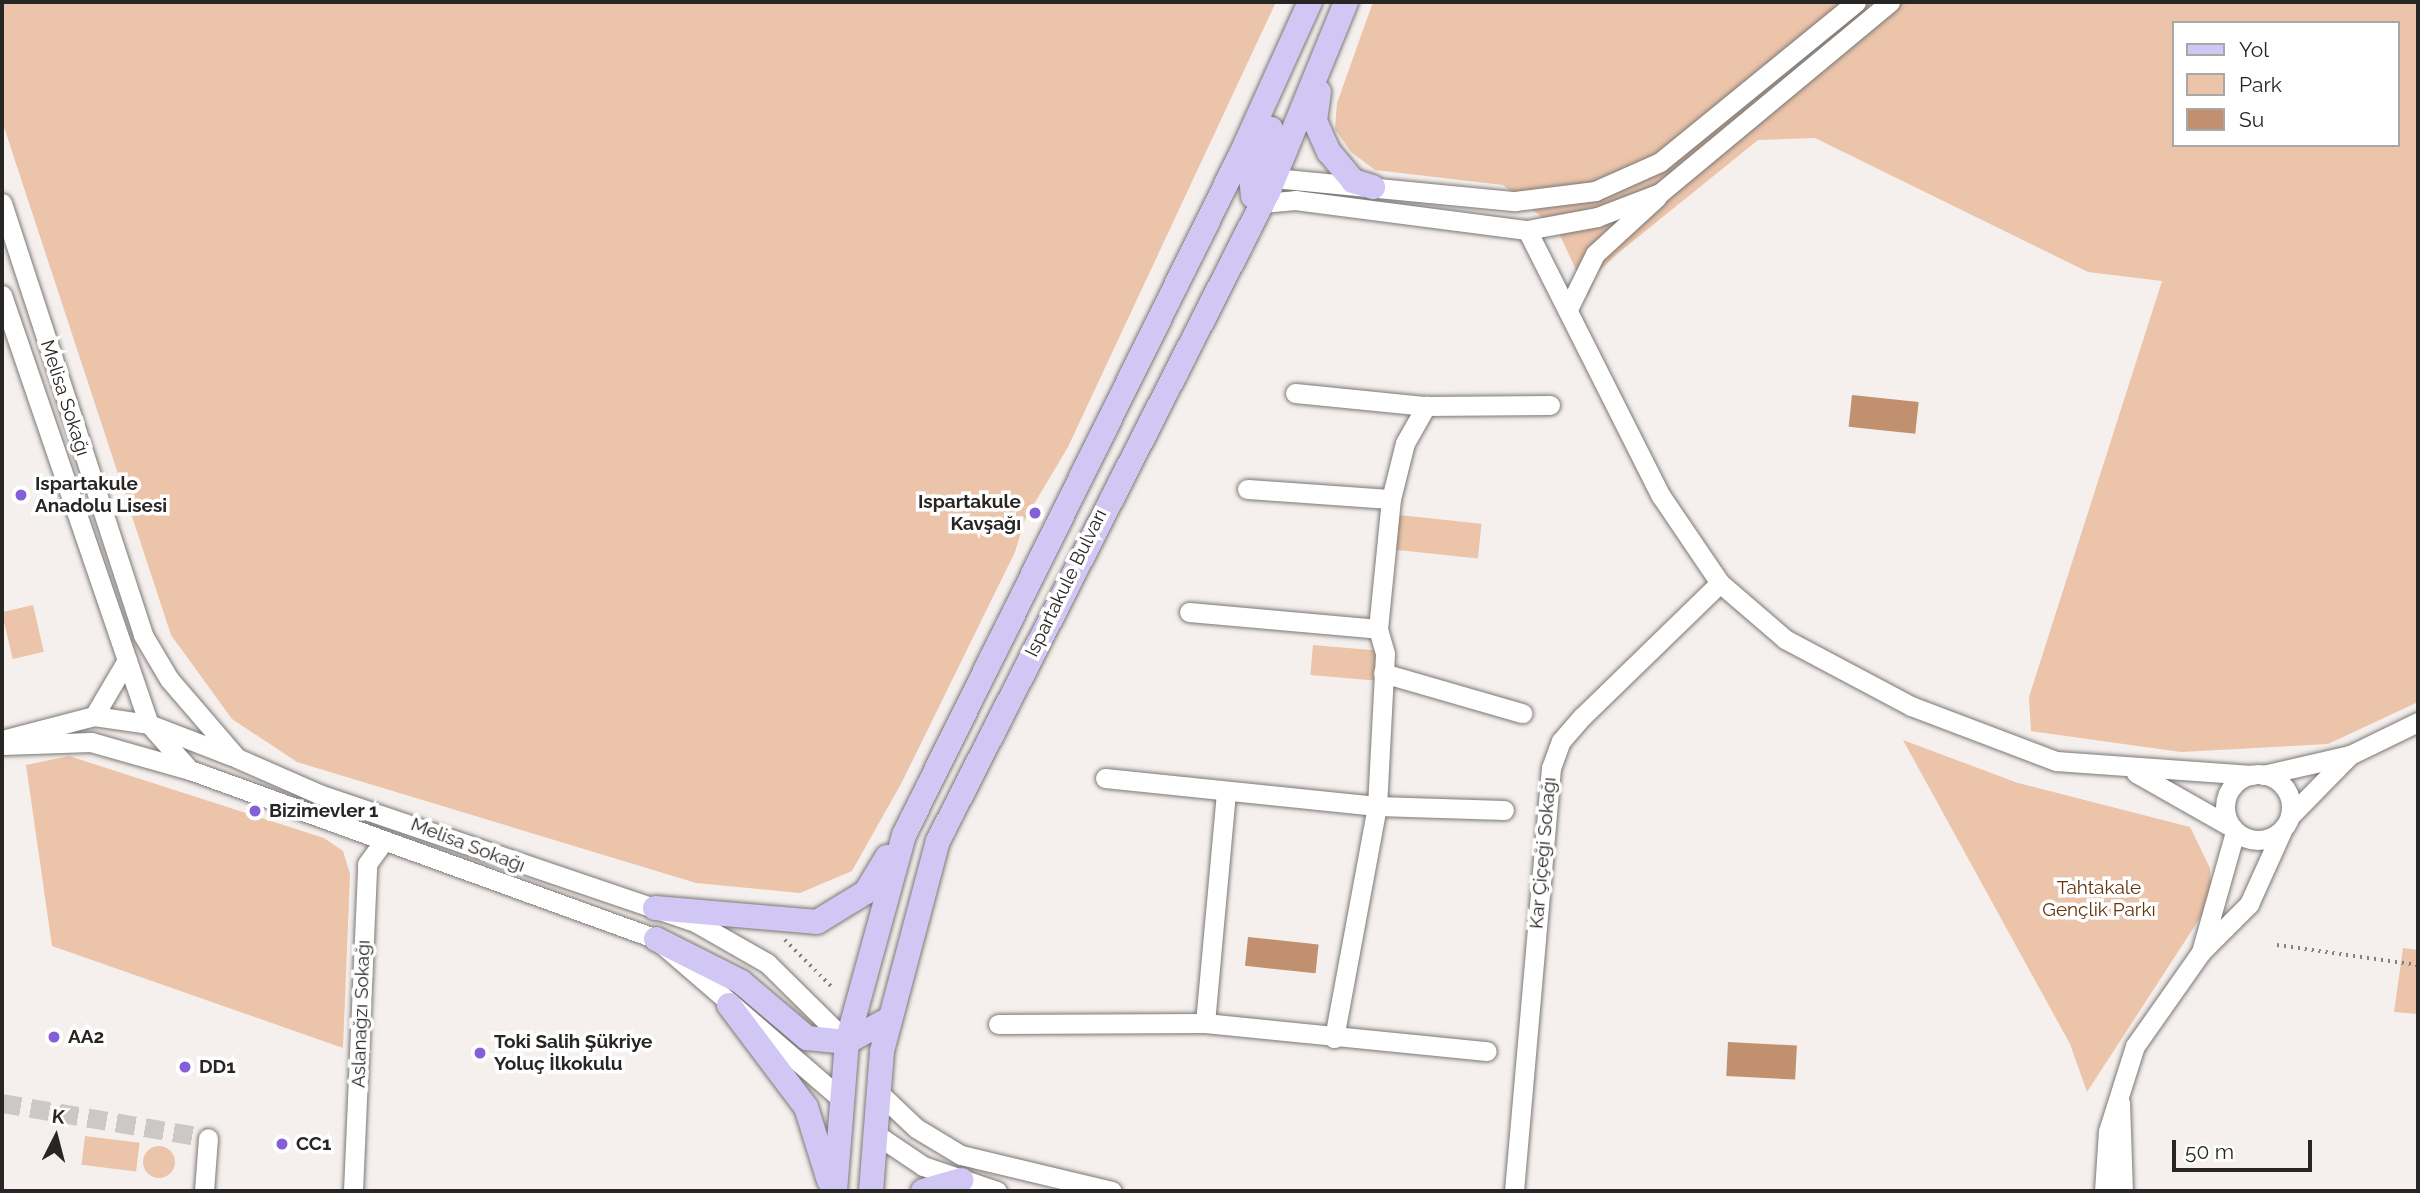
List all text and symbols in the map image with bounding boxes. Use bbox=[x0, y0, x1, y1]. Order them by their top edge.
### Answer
legend bbox=[2172, 21, 2399, 147]
text: Yol bbox=[2239, 37, 2269, 62]
text: Park bbox=[2239, 72, 2282, 97]
text: Su bbox=[2239, 107, 2264, 132]
street label: Melisa Sokağı bbox=[36, 337, 94, 459]
place label: Ispartakule Anadolu Lisesi bbox=[35, 473, 167, 517]
marker: Ispartakule Anadolu Lisesi bbox=[13, 487, 29, 503]
place label: Ispartakule Kavşağı bbox=[918, 491, 1021, 535]
street label: Ispartakule Bulvarı bbox=[1020, 505, 1112, 661]
marker: Ispartakule Kavşağı bbox=[1027, 505, 1043, 521]
street label: Kar Çiçeği Sokağı bbox=[1525, 776, 1561, 930]
place label: Bizimevler 1 bbox=[269, 800, 379, 822]
marker: Bizimevler 1 bbox=[247, 803, 263, 819]
street label: Melisa Sokağı bbox=[408, 813, 528, 877]
park label: Tahtakale Gençlik Parkı bbox=[2042, 877, 2156, 921]
street label: Aslanağzı Sokağı bbox=[347, 940, 375, 1088]
place label: AA2 bbox=[68, 1026, 104, 1048]
marker: AA2 bbox=[46, 1029, 62, 1045]
place label: Toki Salih Şükriye Yoluç İlkokulu bbox=[494, 1031, 652, 1075]
marker: Toki Salih Şükriye Yoluç İlkokulu bbox=[472, 1045, 488, 1061]
place label: DD1 bbox=[199, 1056, 236, 1078]
marker: DD1 bbox=[177, 1059, 193, 1075]
north arrow bbox=[21, 1102, 91, 1172]
text: K bbox=[51, 1105, 66, 1128]
scale bar bbox=[2175, 1126, 2315, 1170]
place label: CC1 bbox=[296, 1133, 331, 1155]
marker: CC1 bbox=[274, 1136, 290, 1152]
text: 50 m bbox=[2185, 1139, 2234, 1164]

